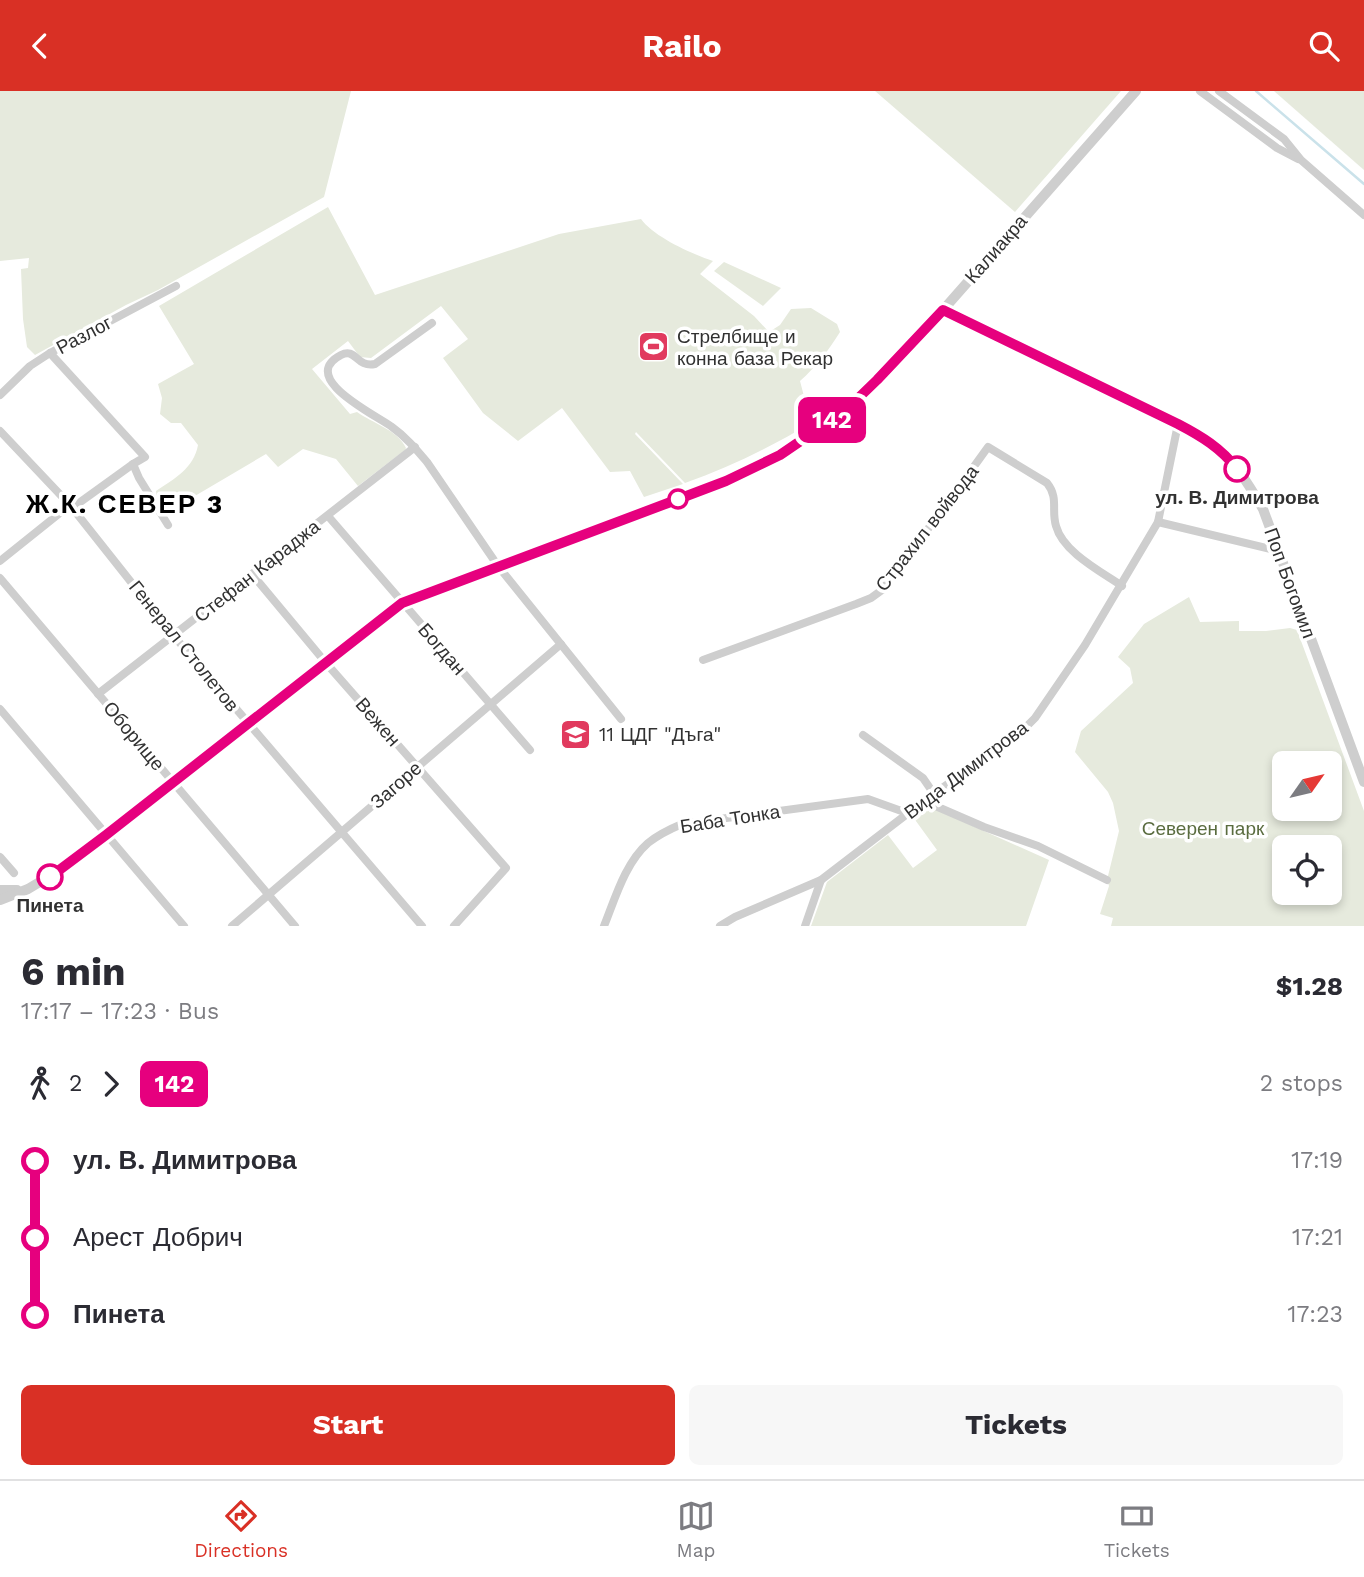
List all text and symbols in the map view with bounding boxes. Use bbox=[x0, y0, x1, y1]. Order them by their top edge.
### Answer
icon: back bbox=[21, 27, 59, 65]
text: Railo bbox=[642, 27, 722, 65]
icon: search bbox=[1305, 27, 1343, 65]
street label: Калиакра bbox=[960, 210, 1032, 288]
street label: Разлог bbox=[52, 311, 116, 359]
place label: Стрелбище и конна база Рекар bbox=[677, 325, 833, 370]
sports icon: Стрелбище и конна база Рекар bbox=[637, 330, 671, 364]
line badge: 142 bbox=[792, 397, 872, 443]
text: 142 bbox=[812, 406, 852, 434]
marker: ул. В. Димитрова bbox=[1224, 456, 1250, 482]
street label: Страхил войвода bbox=[871, 460, 984, 596]
place label: ул. В. Димитрова bbox=[1155, 486, 1319, 509]
district label: Ж.К. СЕВЕР 3 bbox=[25, 489, 224, 519]
unlabelled marker bbox=[668, 489, 688, 509]
street label: Стефан Караджа bbox=[190, 515, 325, 627]
street label: Поп Богомил bbox=[1259, 525, 1321, 641]
street label: Генерал Столетов bbox=[124, 576, 244, 716]
street label: Богдан bbox=[413, 618, 471, 680]
street label: Вежен bbox=[351, 693, 405, 751]
street label: Оборище bbox=[98, 697, 170, 775]
street label: Вида Димитрова bbox=[900, 716, 1033, 824]
school or university icon: 11 ЦДГ "Дъга" bbox=[559, 717, 593, 751]
place label: 11 ЦДГ "Дъга" bbox=[599, 723, 721, 746]
north arrow bbox=[1272, 751, 1342, 821]
map controls bbox=[1272, 751, 1342, 905]
street label: Загоре bbox=[366, 757, 426, 813]
street label: Баба Тонка bbox=[678, 800, 782, 838]
park label: Северен парк bbox=[1142, 817, 1265, 840]
button: locate bbox=[1272, 835, 1342, 905]
marker: Пинета bbox=[37, 864, 63, 890]
place label: Пинета bbox=[16, 894, 84, 917]
text: 6 min bbox=[21, 950, 126, 994]
text: $1.28 bbox=[1276, 971, 1343, 1001]
text: 17:17 – 17:23 · Bus bbox=[21, 998, 219, 1025]
icon: walk bbox=[21, 1065, 59, 1103]
icon: forward bbox=[92, 1065, 130, 1103]
text: 2 bbox=[69, 1070, 82, 1097]
text: 142 bbox=[154, 1070, 194, 1098]
text: 2 stops bbox=[1260, 1070, 1343, 1097]
text: ул. В. Димитрова bbox=[73, 1145, 297, 1175]
text: 17:19 bbox=[1291, 1147, 1343, 1174]
text: Арест Добрич bbox=[73, 1222, 243, 1252]
text: 17:21 bbox=[1292, 1224, 1343, 1251]
text: Пинета bbox=[73, 1299, 165, 1329]
text: 17:23 bbox=[1288, 1301, 1343, 1328]
button: Start bbox=[21, 1385, 675, 1465]
button: Tickets bbox=[689, 1385, 1343, 1465]
tab: Directions bbox=[194, 1497, 288, 1562]
tab: Map bbox=[677, 1497, 715, 1562]
tab: Tickets bbox=[1104, 1497, 1170, 1562]

